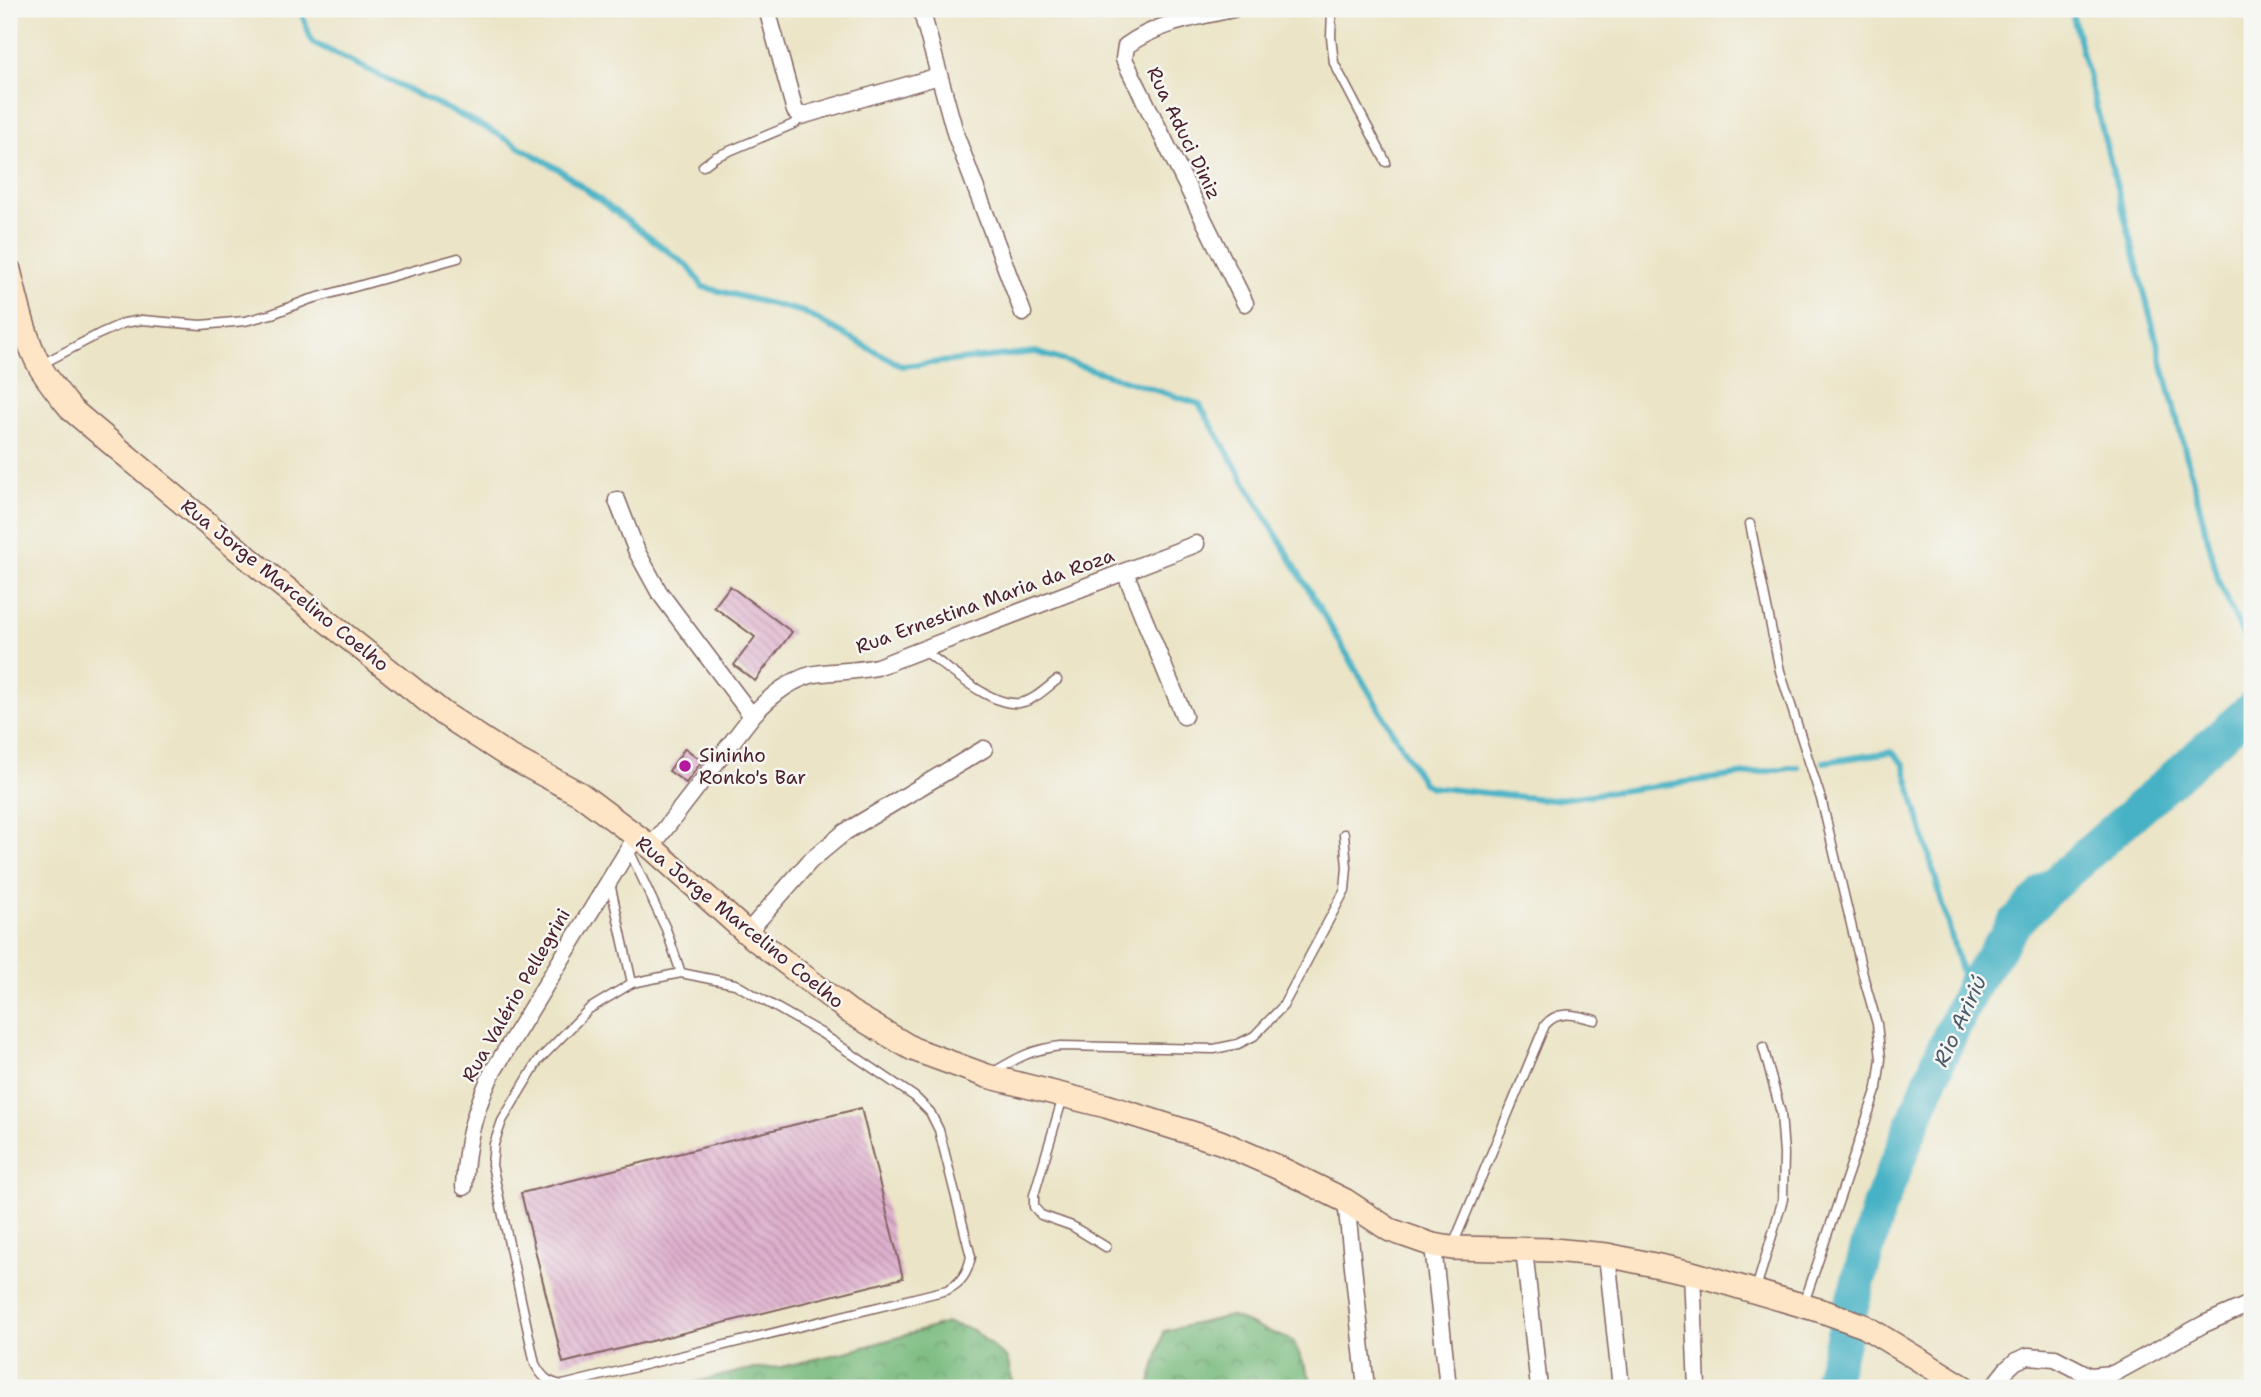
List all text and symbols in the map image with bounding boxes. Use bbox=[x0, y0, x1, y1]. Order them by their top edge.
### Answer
street label: Rua Aduci Diniz bbox=[1141, 63, 1227, 203]
street label: Rua Jorge Marcelino Coelho bbox=[176, 493, 394, 677]
street label: Rua Ernestina Maria da Roza bbox=[852, 542, 1118, 659]
place label: Sininho Ronko's Bar bbox=[699, 743, 806, 790]
marker: Sininho Ronko's Bar bbox=[677, 758, 693, 774]
street label: Rua Jorge Marcelino Coelho bbox=[631, 830, 849, 1014]
street label: Rua Valério Pellegrini bbox=[456, 904, 576, 1086]
water label: Rio Aririú bbox=[1927, 971, 1993, 1071]

